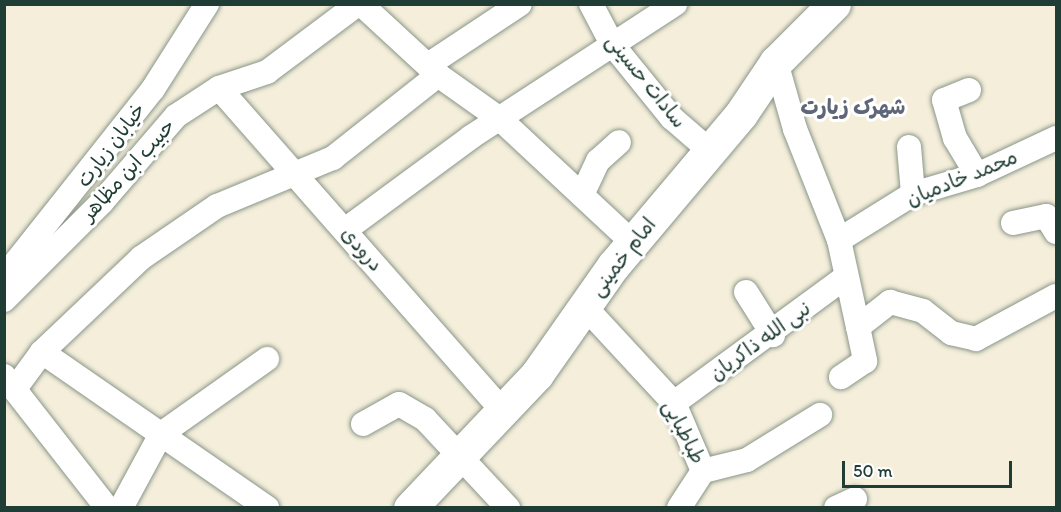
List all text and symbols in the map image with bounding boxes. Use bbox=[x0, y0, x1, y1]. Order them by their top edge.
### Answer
street label: سادات حسینی bbox=[601, 29, 691, 133]
district label: شهرک زیارت bbox=[801, 94, 905, 120]
street label: خیابان زیارت bbox=[72, 98, 150, 192]
street label: حبیب ابن مظاهر bbox=[76, 114, 180, 226]
street label: محمد خادمیان bbox=[903, 145, 1021, 211]
street label: امام خمینی bbox=[585, 213, 661, 301]
street label: درودی bbox=[336, 222, 388, 276]
street label: نبی الله ذاکریان bbox=[705, 296, 815, 386]
street label: طباطبایی bbox=[658, 396, 710, 468]
scale bar bbox=[845, 449, 1014, 487]
text: 50 m bbox=[853, 460, 893, 482]

